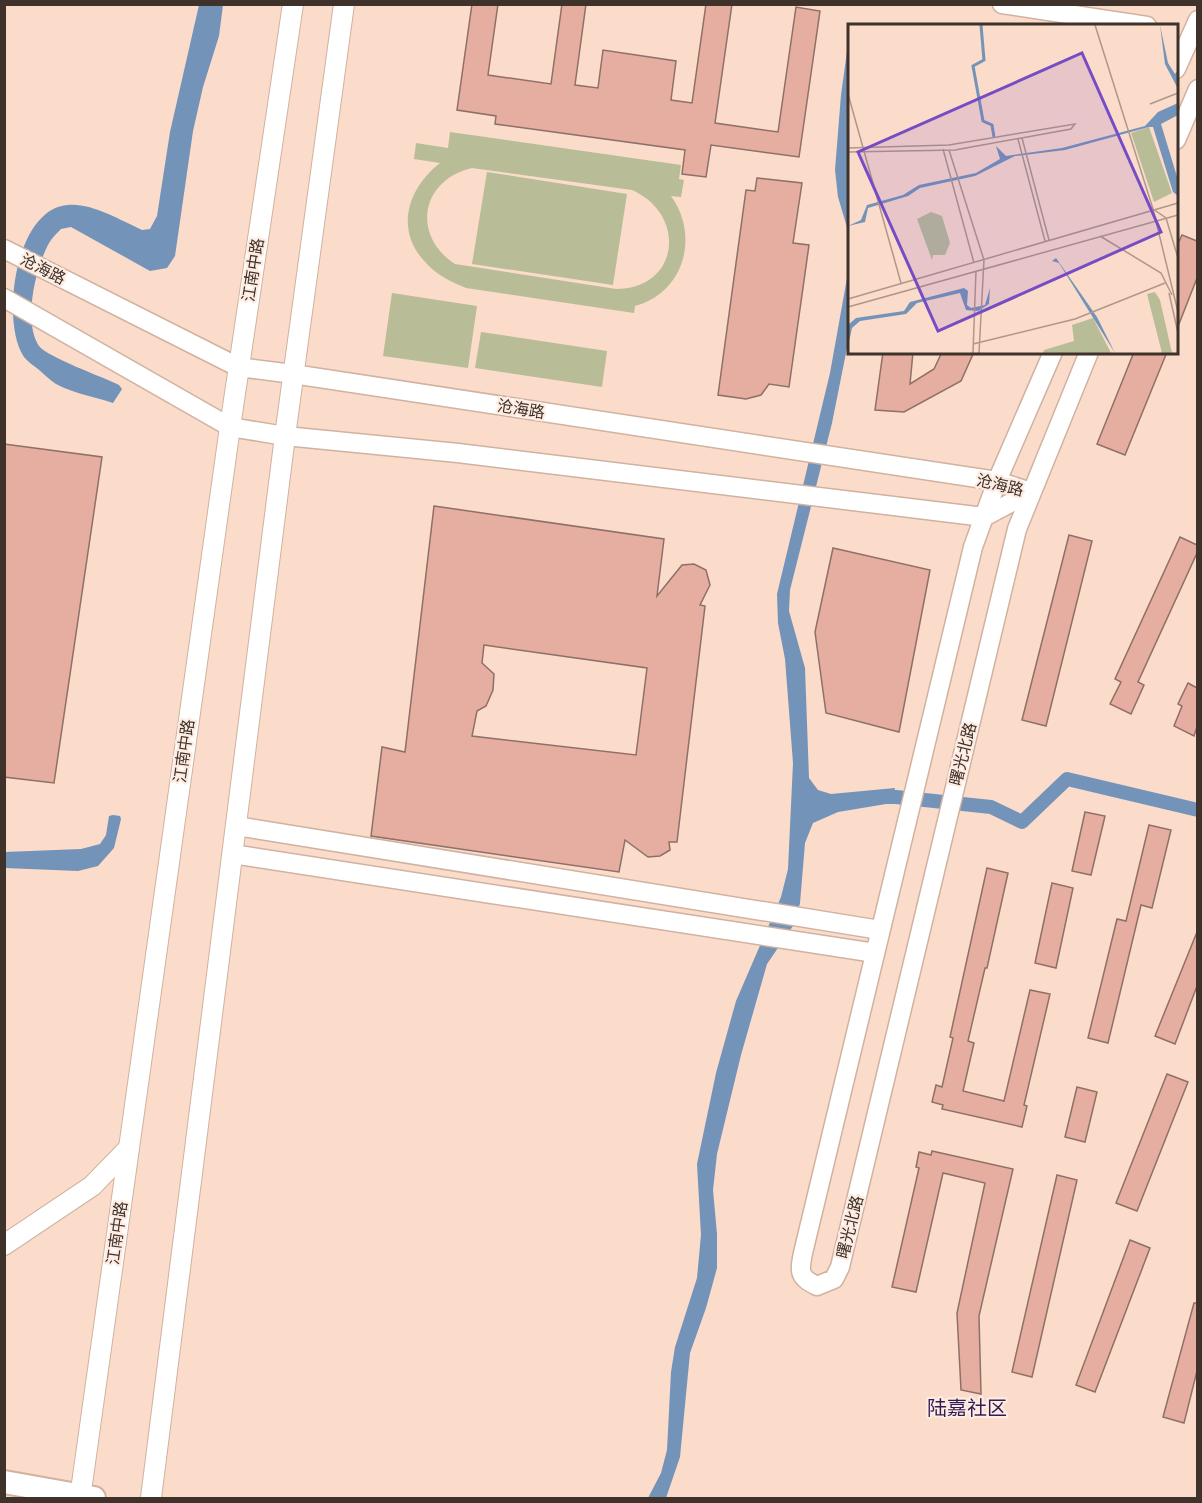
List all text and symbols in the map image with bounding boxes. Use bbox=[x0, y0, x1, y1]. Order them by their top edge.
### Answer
inset map bbox=[848, 24, 1178, 354]
street label: 江南中路 bbox=[239, 237, 267, 303]
street label: 沧海路 bbox=[17, 250, 69, 288]
street label: 沧海路 bbox=[496, 396, 546, 422]
street label: 沧海路 bbox=[974, 470, 1026, 500]
street label: 江南中路 bbox=[170, 718, 198, 784]
street label: 曙光北路 bbox=[946, 721, 980, 787]
street label: 曙光北路 bbox=[833, 1194, 867, 1260]
street label: 江南中路 bbox=[103, 1200, 131, 1266]
district label: 陆嘉社区 bbox=[927, 1396, 1007, 1420]

